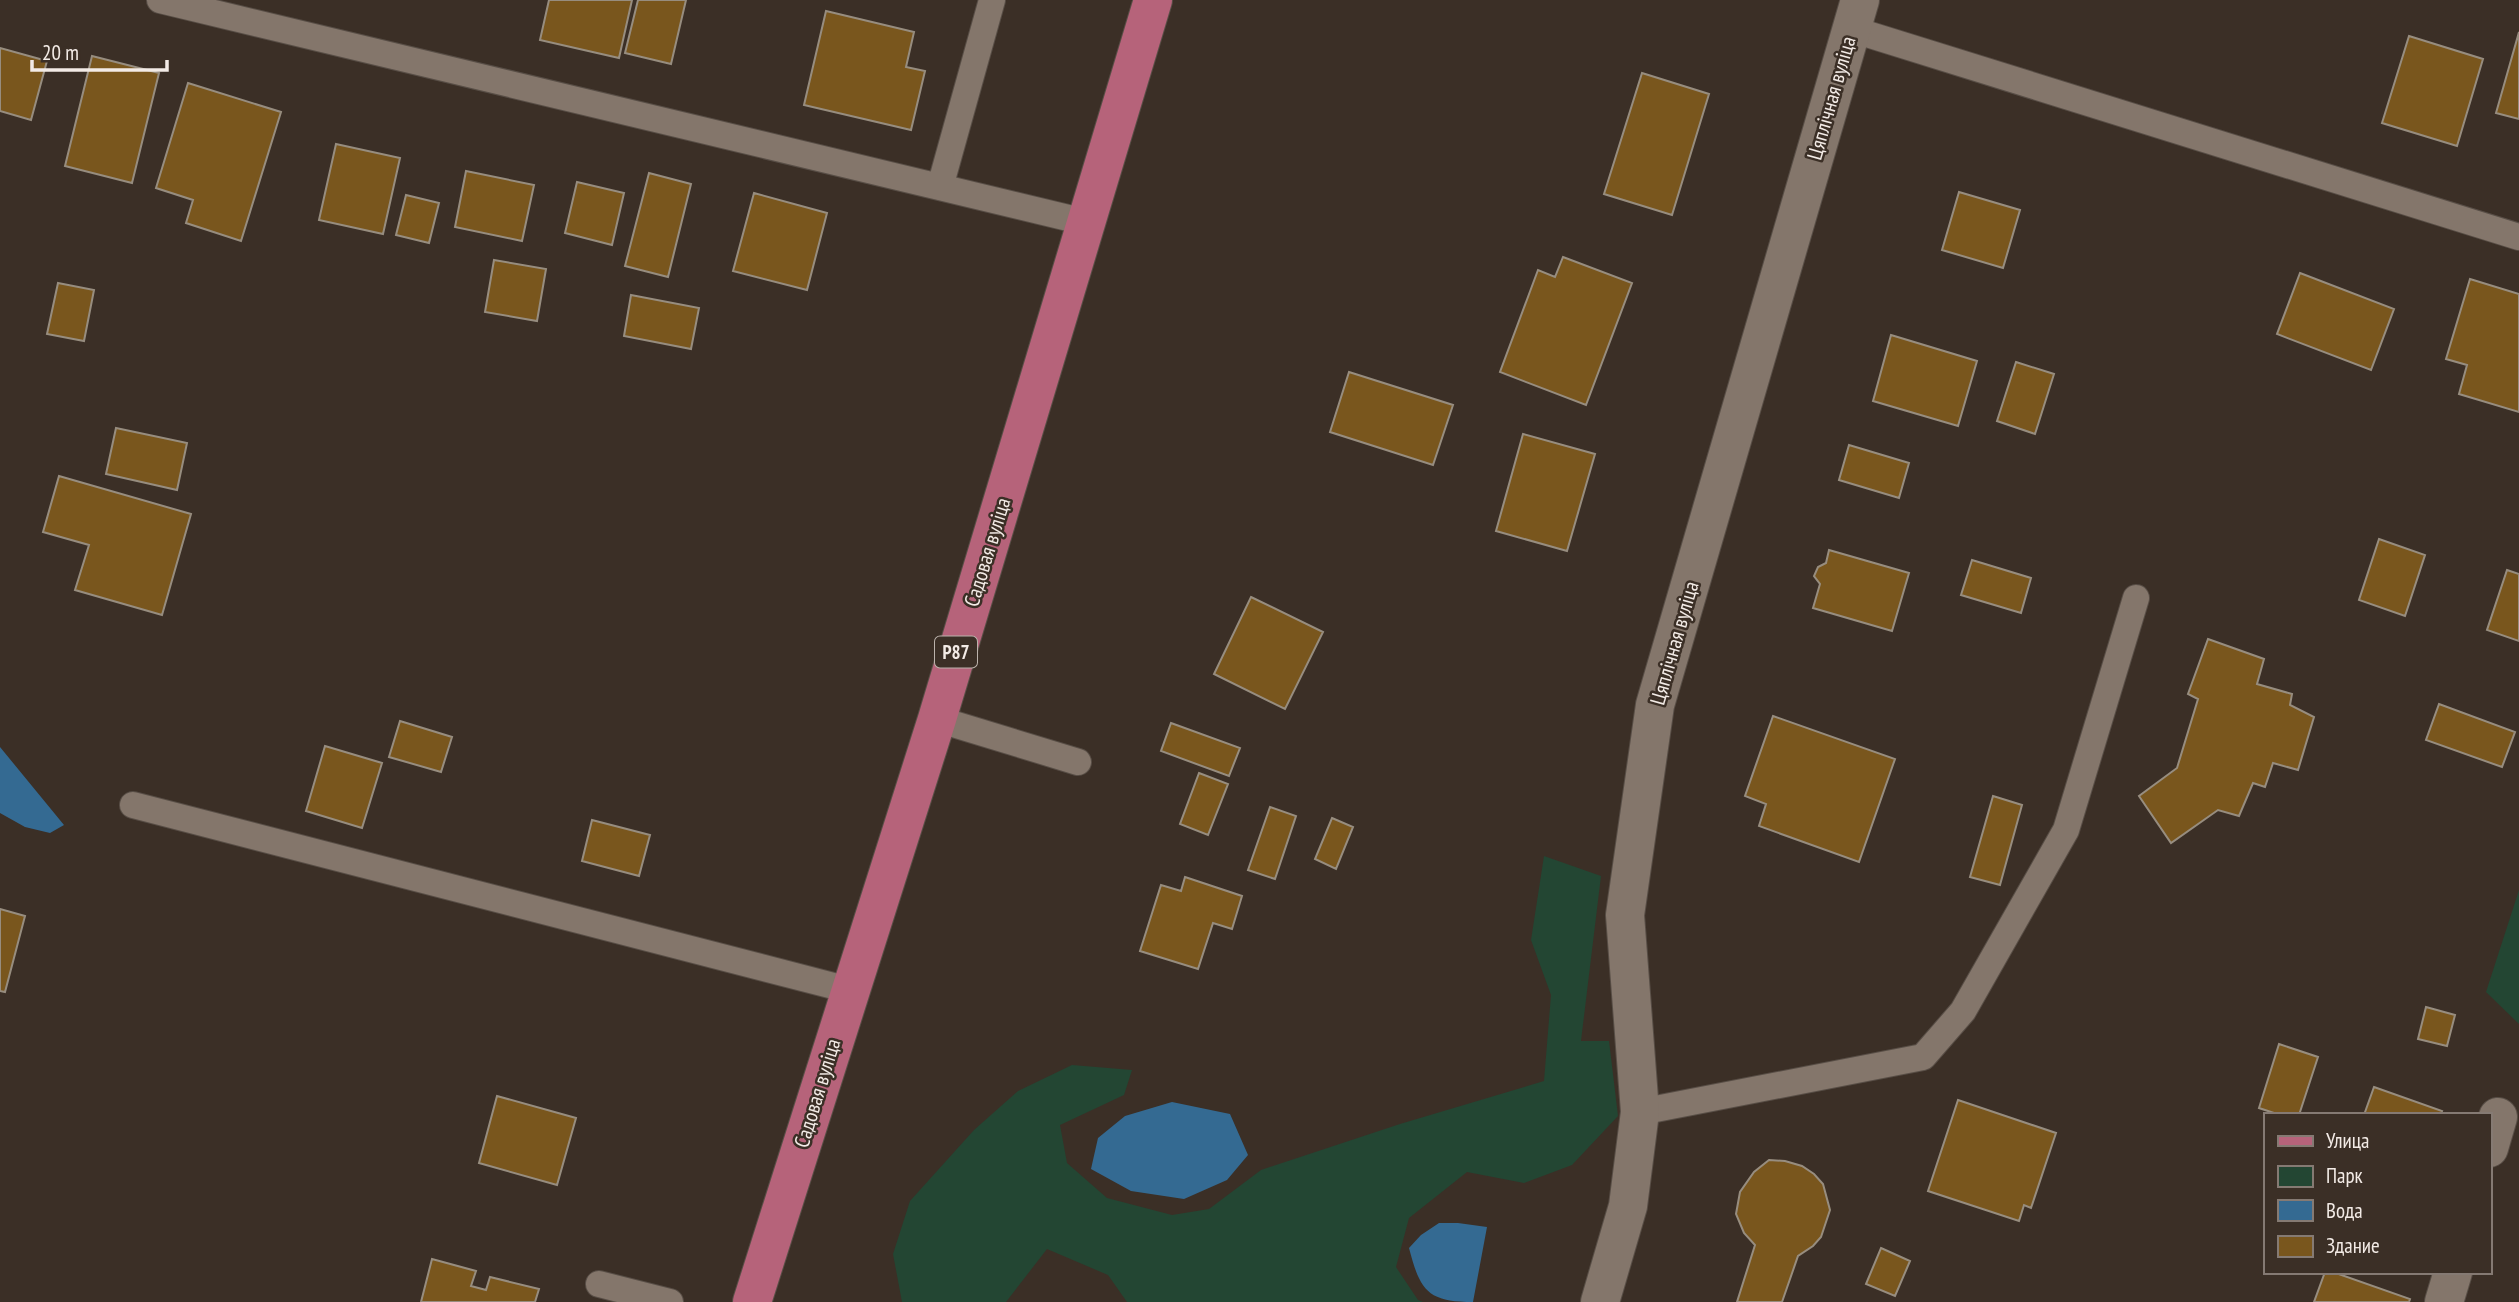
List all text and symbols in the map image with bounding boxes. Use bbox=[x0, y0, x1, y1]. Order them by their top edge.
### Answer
scale bar bbox=[32, 28, 166, 72]
street label: Цяплічная вуліца bbox=[1801, 33, 1861, 163]
text: 20 m bbox=[42, 39, 79, 66]
street label: Садовая вуліца bbox=[958, 494, 1016, 610]
street label: Цяплічная вуліца bbox=[1644, 578, 1704, 708]
road number: Р87 bbox=[935, 636, 977, 667]
street label: Садовая вуліца bbox=[788, 1035, 846, 1151]
legend bbox=[2264, 1113, 2491, 1274]
text: Улица bbox=[2326, 1127, 2369, 1154]
text: Парк bbox=[2326, 1162, 2363, 1189]
text: Вода bbox=[2326, 1197, 2363, 1224]
text: Здание bbox=[2326, 1232, 2380, 1259]

